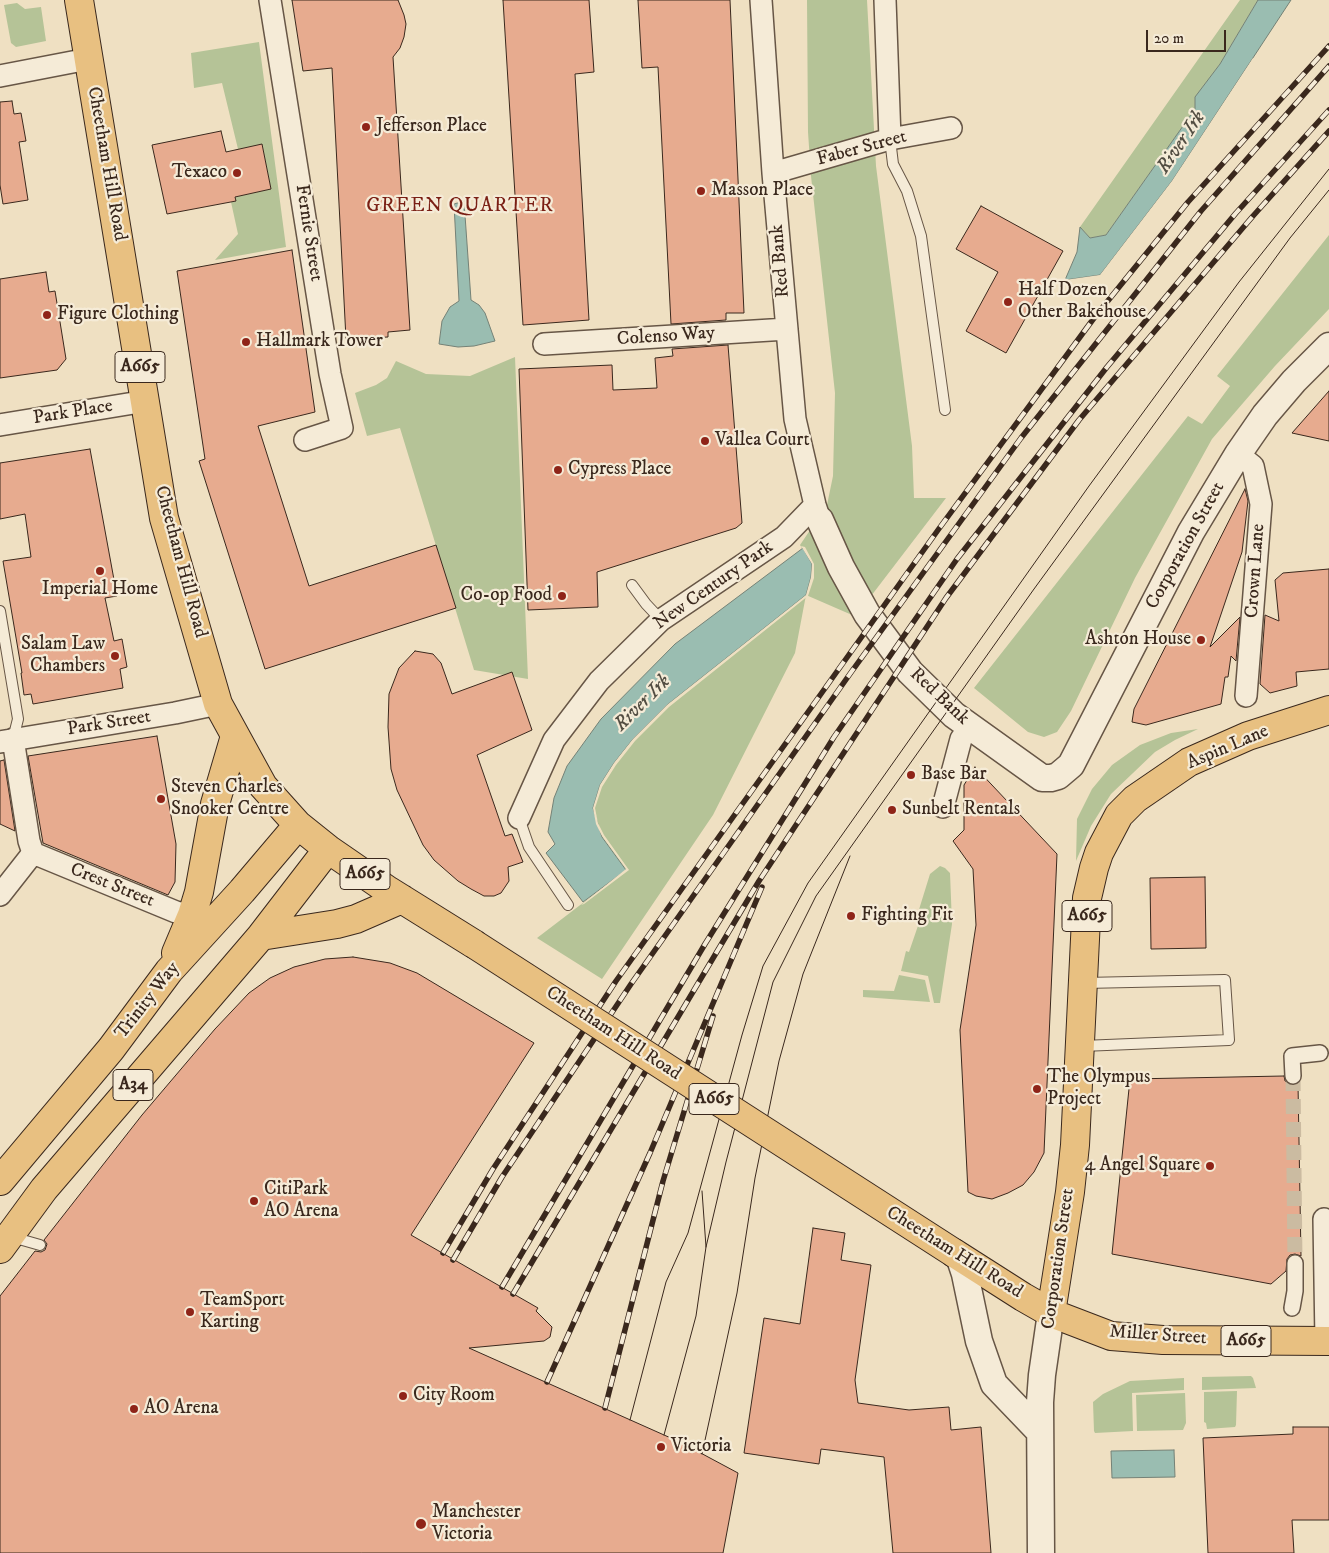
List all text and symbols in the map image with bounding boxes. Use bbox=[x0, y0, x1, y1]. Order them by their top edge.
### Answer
scale bar bbox=[1149, 20, 1229, 52]
text: 20 m bbox=[1154, 29, 1184, 48]
street label: Cheetham Hill Road bbox=[81, 85, 131, 243]
water label: River Irk bbox=[1152, 107, 1212, 179]
place label: Jefferson Place bbox=[376, 116, 487, 138]
marker: Jefferson Place bbox=[360, 121, 372, 133]
street label: Faber Street bbox=[815, 126, 909, 172]
place label: Texaco bbox=[172, 162, 227, 184]
marker: Texaco bbox=[231, 167, 243, 179]
place label: Masson Place bbox=[711, 180, 813, 202]
street label: Fernie Street bbox=[289, 183, 327, 283]
marker: Masson Place bbox=[695, 185, 707, 197]
district label: GREEN QUARTER bbox=[365, 195, 555, 219]
street label: Red Bank bbox=[766, 223, 796, 299]
place label: Half Dozen Other Bakehouse bbox=[1018, 280, 1146, 324]
marker: Half Dozen Other Bakehouse bbox=[1002, 296, 1014, 308]
place label: Figure Clothing bbox=[57, 304, 179, 326]
marker: Figure Clothing bbox=[41, 309, 53, 321]
street label: Colenso Way bbox=[616, 322, 716, 352]
place label: Hallmark Tower bbox=[256, 331, 383, 353]
marker: Hallmark Tower bbox=[240, 336, 252, 348]
road number: A665 bbox=[115, 352, 165, 382]
street label: Park Place bbox=[32, 395, 114, 431]
place label: Vallea Court bbox=[715, 430, 809, 452]
marker: Vallea Court bbox=[699, 435, 711, 447]
place label: Cypress Place bbox=[568, 459, 671, 481]
marker: Cypress Place bbox=[552, 464, 564, 476]
street label: Corporation Street bbox=[1142, 478, 1230, 614]
street label: Cheetham Hill Road bbox=[149, 484, 211, 640]
street label: Crown Lane bbox=[1241, 523, 1271, 619]
street label: New Century Park bbox=[650, 536, 778, 636]
marker: Imperial Home bbox=[94, 565, 106, 577]
place label: Imperial Home bbox=[42, 579, 158, 601]
place label: Co-op Food bbox=[461, 585, 552, 607]
marker: Co-op Food bbox=[556, 590, 568, 602]
place label: Ashton House bbox=[1085, 629, 1191, 651]
place label: Salam Law Chambers bbox=[21, 634, 105, 678]
marker: Ashton House bbox=[1195, 634, 1207, 646]
marker: Salam Law Chambers bbox=[109, 650, 121, 662]
street label: Red Bank bbox=[904, 664, 974, 730]
water label: River Irk bbox=[610, 671, 676, 737]
street label: Park Street bbox=[65, 706, 153, 742]
street label: Aspin Lane bbox=[1184, 721, 1272, 775]
place label: Base Bar bbox=[921, 764, 987, 786]
marker: Base Bar bbox=[905, 769, 917, 781]
place label: Steven Charles Snooker Centre bbox=[171, 777, 289, 821]
marker: Steven Charles Snooker Centre bbox=[155, 793, 167, 805]
place label: Sunbelt Rentals bbox=[902, 799, 1020, 821]
marker: Sunbelt Rentals bbox=[886, 804, 898, 816]
street label: Crest Street bbox=[67, 859, 157, 913]
road number: A665 bbox=[340, 859, 390, 890]
road number: A665 bbox=[1062, 900, 1112, 931]
place label: Fighting Fit bbox=[861, 905, 953, 927]
marker: Fighting Fit bbox=[845, 910, 857, 922]
street label: Trinity Way bbox=[111, 958, 185, 1044]
street label: Cheetham Hill Road bbox=[541, 982, 685, 1086]
place label: The Olympus Project bbox=[1047, 1067, 1150, 1111]
road number: A34 bbox=[113, 1070, 153, 1100]
marker: The Olympus Project bbox=[1031, 1083, 1043, 1095]
road number: A665 bbox=[689, 1084, 739, 1114]
place label: 4 Angel Square bbox=[1085, 1155, 1200, 1177]
marker: 4 Angel Square bbox=[1204, 1160, 1216, 1172]
place label: CitiPark AO Arena bbox=[264, 1179, 339, 1223]
street label: Corporation Street bbox=[1038, 1187, 1080, 1331]
marker: CitiPark AO Arena bbox=[248, 1195, 260, 1207]
street label: Cheetham Hill Road bbox=[882, 1202, 1026, 1304]
place label: TeamSport Karting bbox=[200, 1290, 285, 1334]
marker: TeamSport Karting bbox=[184, 1306, 196, 1318]
street label: Miller Street bbox=[1109, 1321, 1207, 1351]
road number: A665 bbox=[1221, 1325, 1271, 1356]
place label: City Room bbox=[413, 1385, 495, 1407]
marker: City Room bbox=[397, 1390, 409, 1402]
place label: AO Arena bbox=[144, 1398, 219, 1420]
marker: AO Arena bbox=[128, 1403, 140, 1415]
place label: Victoria bbox=[671, 1436, 731, 1458]
marker: Victoria bbox=[655, 1441, 667, 1453]
place label: Manchester Victoria bbox=[432, 1502, 521, 1546]
marker: Manchester Victoria bbox=[414, 1517, 428, 1531]

